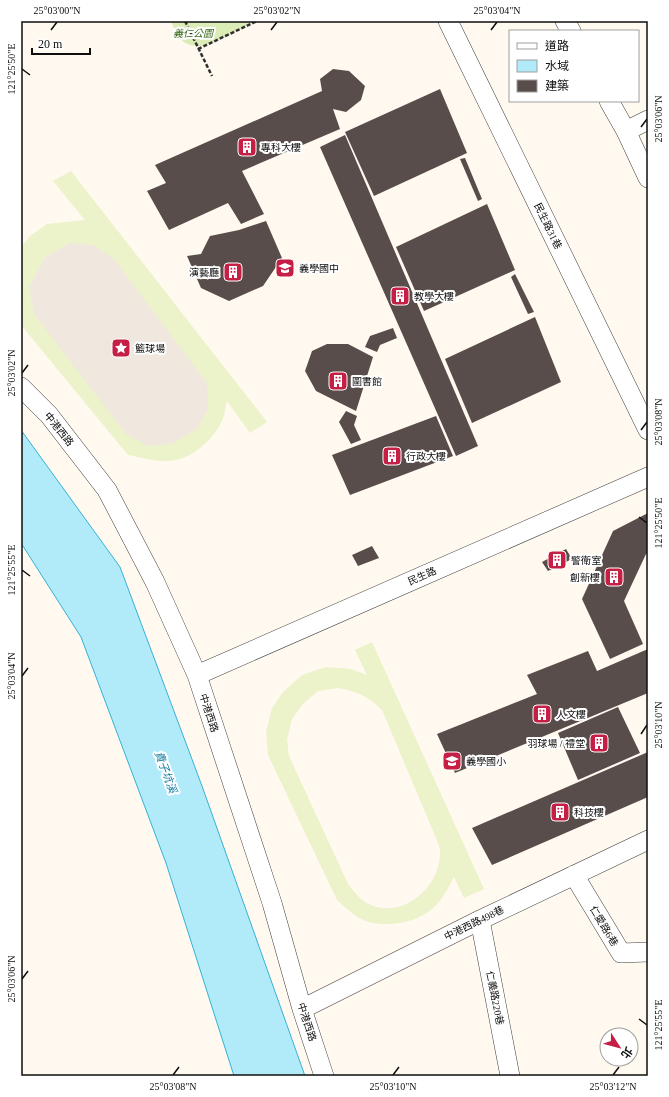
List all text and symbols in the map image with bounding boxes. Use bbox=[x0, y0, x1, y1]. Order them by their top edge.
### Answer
text: 25°03'00"N bbox=[33, 5, 81, 16]
text: 25°03'02"N bbox=[253, 5, 301, 16]
text: 25°03'04"N bbox=[473, 5, 521, 16]
park label: 義仁公園 bbox=[173, 28, 215, 39]
scale bar bbox=[32, 30, 90, 56]
legend bbox=[509, 30, 639, 102]
text: 20 m bbox=[38, 37, 63, 51]
text: 道路 bbox=[545, 39, 569, 53]
text: 121°25'50"E bbox=[6, 44, 17, 95]
text: 水域 bbox=[545, 59, 569, 73]
text: 建築 bbox=[545, 79, 569, 93]
text: 25°03'06"N bbox=[653, 95, 664, 143]
building icon: 專科大樓 bbox=[236, 136, 258, 158]
place label: 專科大樓 bbox=[261, 142, 301, 153]
street label: 民生路31巷 bbox=[532, 201, 564, 251]
school or university icon: 義學國中 bbox=[274, 257, 296, 279]
building icon: 演藝廳 bbox=[222, 261, 244, 283]
place label: 義學國中 bbox=[299, 263, 339, 274]
place label: 演藝廳 bbox=[189, 267, 219, 278]
building icon: 教學大樓 bbox=[389, 285, 411, 307]
place label: 教學大樓 bbox=[414, 291, 454, 302]
place icon: 籃球場 bbox=[110, 337, 132, 359]
place label: 籃球場 bbox=[135, 343, 165, 354]
text: 25°03'02"N bbox=[6, 349, 17, 397]
building icon: 圖書館 bbox=[327, 370, 349, 392]
place label: 圖書館 bbox=[352, 376, 382, 387]
text: 25°03'08"N bbox=[653, 398, 664, 446]
street label: 中港西路 bbox=[42, 410, 76, 448]
building icon: 行政大樓 bbox=[381, 445, 403, 467]
place label: 行政大樓 bbox=[406, 451, 446, 462]
text: 121°25'50"E bbox=[653, 498, 664, 549]
text: 121°25'55"E bbox=[6, 545, 17, 596]
building icon: 警衛室 bbox=[546, 549, 568, 571]
place label: 警衛室 bbox=[571, 555, 601, 566]
street label: 民生路 bbox=[406, 565, 438, 587]
building icon: 創新樓 bbox=[603, 566, 625, 588]
place label: 創新樓 bbox=[570, 572, 600, 583]
text: 25°03'04"N bbox=[6, 652, 17, 700]
street label: 中港西路 bbox=[198, 692, 220, 734]
text: 25°03'10"N bbox=[653, 701, 664, 749]
building icon: 人文樓 bbox=[531, 703, 553, 725]
place label: 人文樓 bbox=[556, 709, 586, 720]
building icon: 羽球場 / 禮堂 bbox=[588, 732, 610, 754]
place label: 羽球場 / 禮堂 bbox=[527, 738, 585, 749]
water label: 貴子坑溪 bbox=[153, 749, 180, 797]
school or university icon: 義學國小 bbox=[441, 750, 463, 772]
place label: 義學國小 bbox=[466, 756, 506, 767]
building icon: 科技樓 bbox=[549, 801, 571, 823]
place label: 科技樓 bbox=[574, 807, 604, 818]
street label: 中港西路498巷 bbox=[442, 904, 506, 942]
street label: 仁愛路6巷 bbox=[588, 904, 620, 948]
text: 25°03'06"N bbox=[6, 955, 17, 1003]
street label: 仁義路220巷 bbox=[484, 970, 506, 1026]
text: 121°25'55"E bbox=[653, 1000, 664, 1051]
street label: 中港西路 bbox=[296, 1001, 318, 1043]
north arrow bbox=[599, 1027, 639, 1067]
text: 北 bbox=[619, 1045, 635, 1061]
text: 25°03'08"N bbox=[149, 1081, 197, 1092]
text: 25°03'10"N bbox=[369, 1081, 417, 1092]
text: 25°03'12"N bbox=[589, 1081, 637, 1092]

